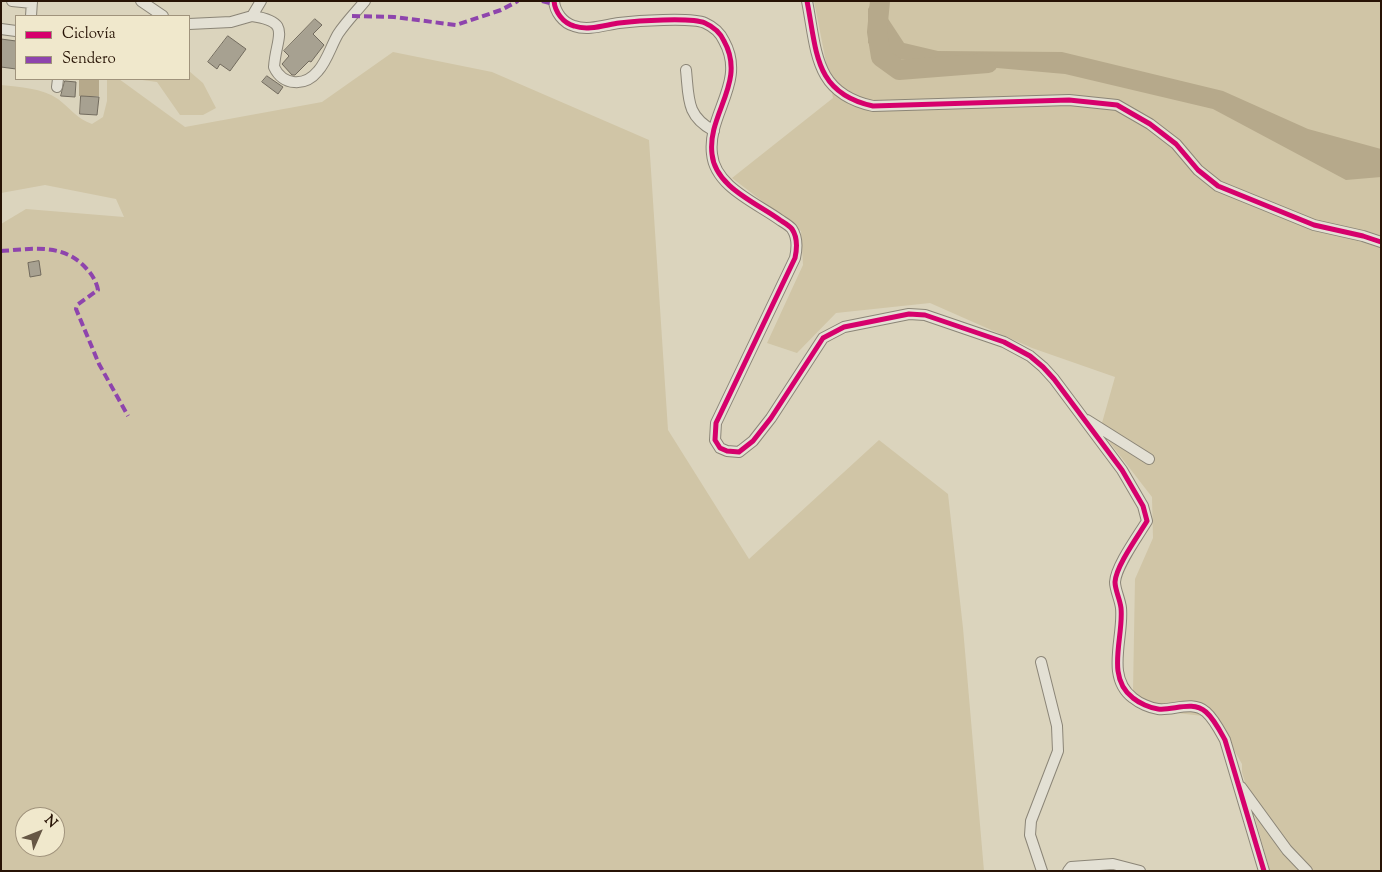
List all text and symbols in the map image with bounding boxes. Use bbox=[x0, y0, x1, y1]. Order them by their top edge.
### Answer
legend bbox=[15, 15, 190, 80]
text: Ciclovía bbox=[62, 24, 116, 45]
text: Sendero bbox=[62, 49, 116, 70]
north arrow bbox=[15, 807, 65, 857]
text: N bbox=[39, 811, 61, 833]

